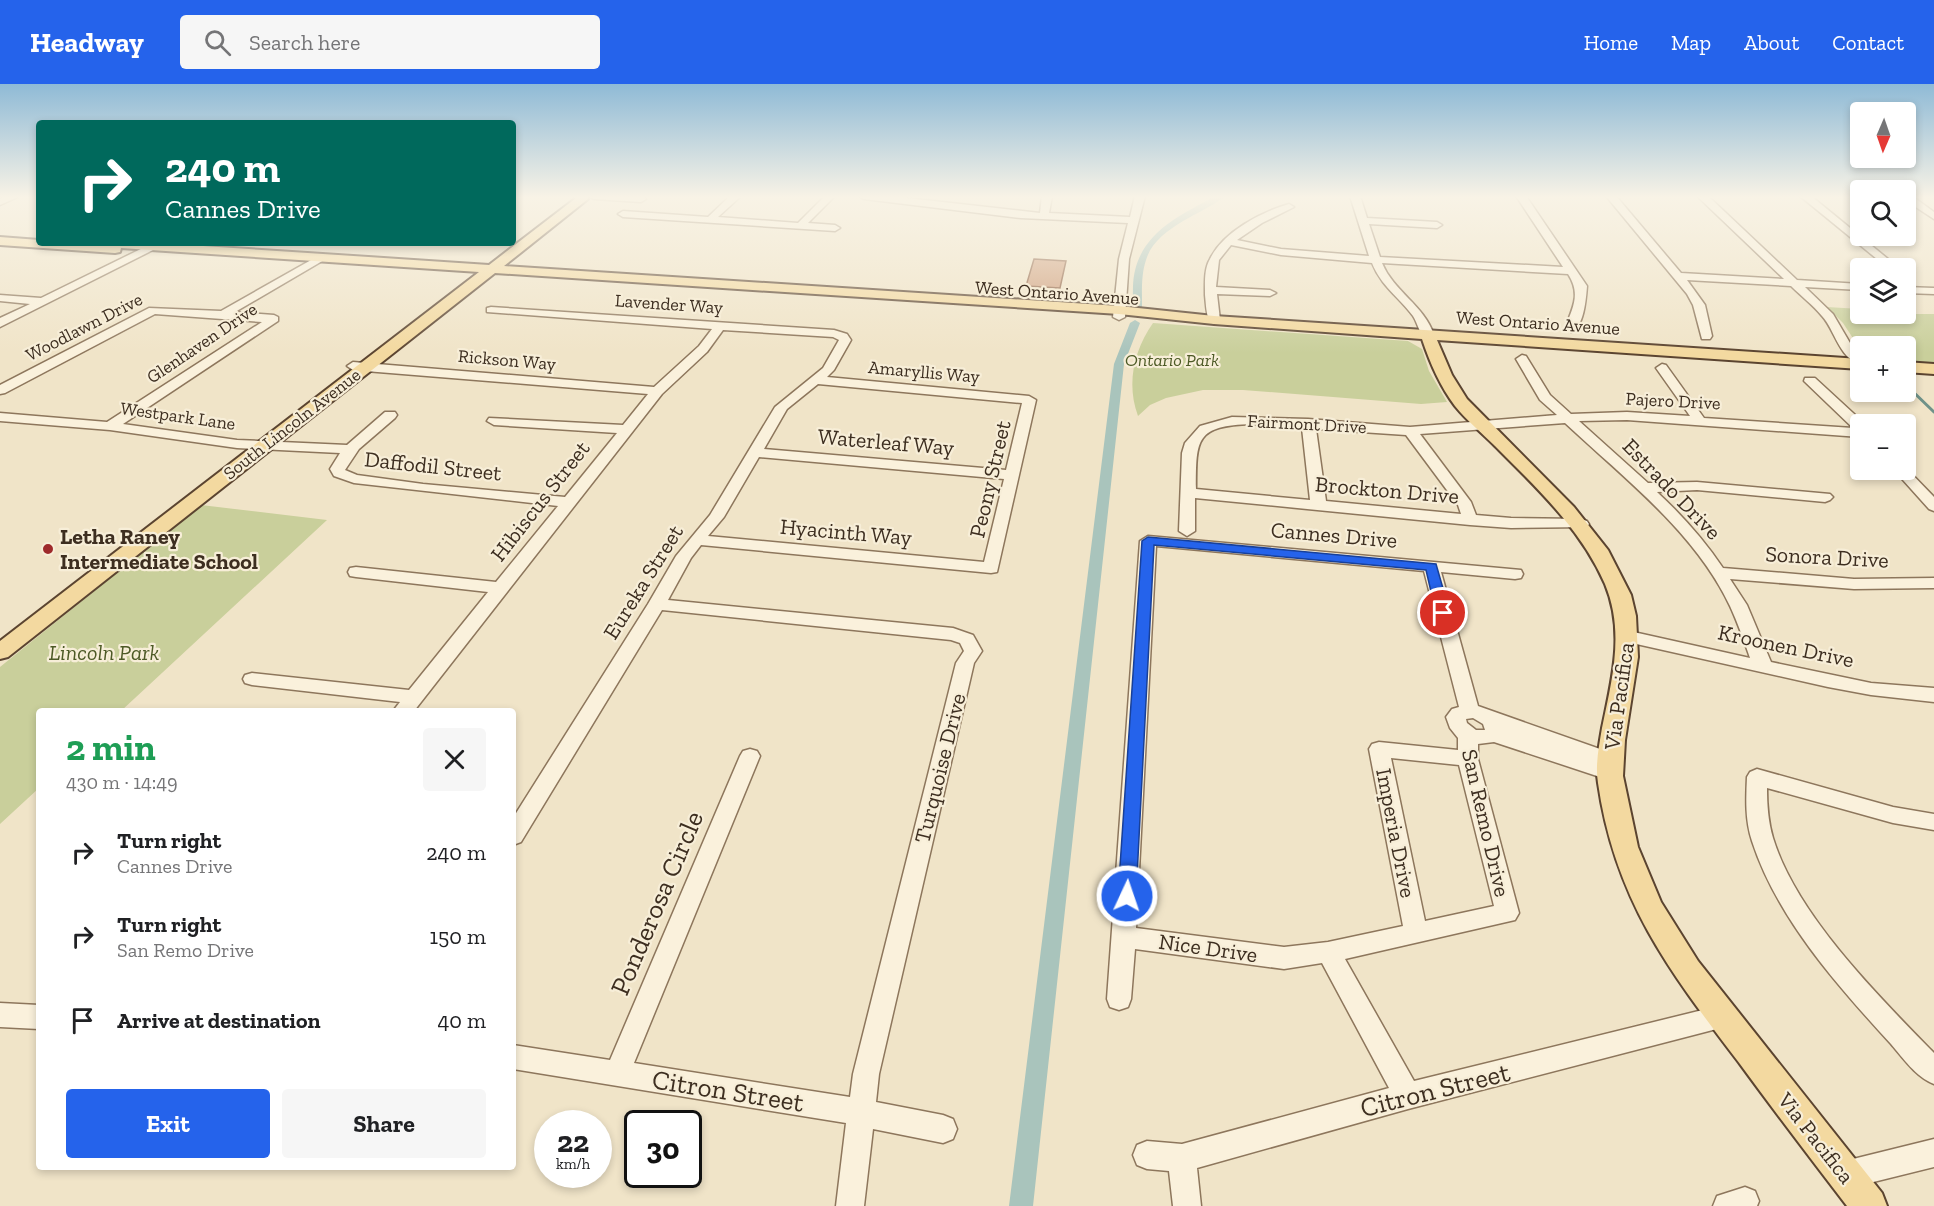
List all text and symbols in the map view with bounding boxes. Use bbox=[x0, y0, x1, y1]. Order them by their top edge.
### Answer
search box bbox=[180, 15, 600, 69]
text: Headway bbox=[30, 26, 144, 59]
icon: search bbox=[201, 26, 234, 59]
text: Search here bbox=[249, 29, 360, 56]
text: Home bbox=[1584, 30, 1638, 55]
text: Map bbox=[1671, 30, 1711, 55]
text: About bbox=[1744, 30, 1799, 55]
text: Contact bbox=[1832, 30, 1904, 55]
north arrow bbox=[1850, 102, 1916, 168]
map controls bbox=[1850, 102, 1916, 480]
text: 240 m bbox=[165, 142, 280, 193]
icon: right bbox=[66, 144, 144, 222]
button: search bbox=[1850, 180, 1916, 246]
text: Cannes Drive bbox=[165, 193, 321, 225]
button: layers bbox=[1850, 258, 1916, 324]
street label: West Ontario Avenue bbox=[974, 276, 1140, 310]
street label: Woodlawn Drive bbox=[22, 288, 146, 366]
street label: Lavender Way bbox=[614, 289, 725, 319]
street label: Glenhaven Drive bbox=[143, 298, 261, 388]
street label: West Ontario Avenue bbox=[1455, 306, 1621, 340]
button: + bbox=[1850, 336, 1916, 402]
street label: Rickson Way bbox=[457, 345, 558, 375]
park label: Ontario Park bbox=[1125, 349, 1219, 371]
street label: Amaryllis Way bbox=[867, 356, 982, 388]
street label: South Lincoln Avenue bbox=[219, 364, 365, 484]
street label: Pajero Drive bbox=[1625, 388, 1721, 414]
street label: Westpark Lane bbox=[119, 397, 237, 435]
street label: Fairmont Drive bbox=[1247, 410, 1367, 438]
button: − bbox=[1850, 414, 1916, 480]
street label: Peony Street bbox=[963, 417, 1017, 540]
street label: Waterleaf Way bbox=[817, 423, 956, 461]
street label: Estrado Drive bbox=[1617, 433, 1727, 545]
street label: Hibiscus Street bbox=[485, 435, 596, 567]
street label: Daffodil Street bbox=[363, 445, 504, 487]
street label: Brockton Drive bbox=[1314, 470, 1460, 510]
street label: Hyacinth Way bbox=[779, 513, 914, 551]
street label: Cannes Drive bbox=[1270, 516, 1398, 554]
street label: Eureka Street bbox=[597, 519, 689, 644]
place label: Letha Raney Intermediate School bbox=[60, 523, 258, 575]
street label: Sonora Drive bbox=[1765, 540, 1889, 574]
marker: Letha Raney Intermediate School bbox=[41, 542, 55, 556]
pin bbox=[1417, 587, 1468, 638]
icon: arrive bbox=[1426, 596, 1459, 629]
street label: Kroonen Drive bbox=[1716, 618, 1856, 674]
park label: Lincoln Park bbox=[49, 639, 160, 666]
street label: Via Pacifica bbox=[1598, 640, 1640, 753]
street label: Turquoise Drive bbox=[908, 690, 972, 846]
text: 2 min bbox=[66, 726, 156, 769]
button: close bbox=[423, 728, 486, 791]
street label: San Remo Drive bbox=[1456, 747, 1516, 899]
street label: Imperia Drive bbox=[1370, 766, 1422, 900]
text: 430 m · 14:49 bbox=[66, 770, 178, 794]
street label: Ponderosa Circle bbox=[604, 806, 710, 1000]
text: Turn right bbox=[117, 827, 221, 854]
icon: right bbox=[66, 836, 99, 869]
text: 240 m bbox=[426, 839, 486, 866]
text: Cannes Drive bbox=[117, 854, 232, 878]
position arrow bbox=[1095, 864, 1159, 928]
text: Turn right bbox=[117, 911, 221, 938]
icon: right bbox=[66, 920, 99, 953]
text: 150 m bbox=[430, 923, 486, 950]
street label: Nice Drive bbox=[1157, 928, 1259, 968]
text: San Remo Drive bbox=[117, 938, 254, 962]
icon: arrive bbox=[66, 1004, 99, 1037]
text: Arrive at destination bbox=[117, 1007, 320, 1034]
text: 40 m bbox=[437, 1007, 486, 1034]
street label: Citron Street bbox=[1357, 1056, 1513, 1124]
street label: Citron Street bbox=[650, 1063, 806, 1119]
street label: Via Pacifica bbox=[1771, 1086, 1860, 1189]
button: Exit bbox=[66, 1089, 270, 1158]
button: Share bbox=[282, 1089, 486, 1158]
speed limit sign: 30 bbox=[624, 1110, 702, 1188]
text: 22 bbox=[557, 1124, 589, 1160]
text: km/h bbox=[556, 1155, 590, 1173]

